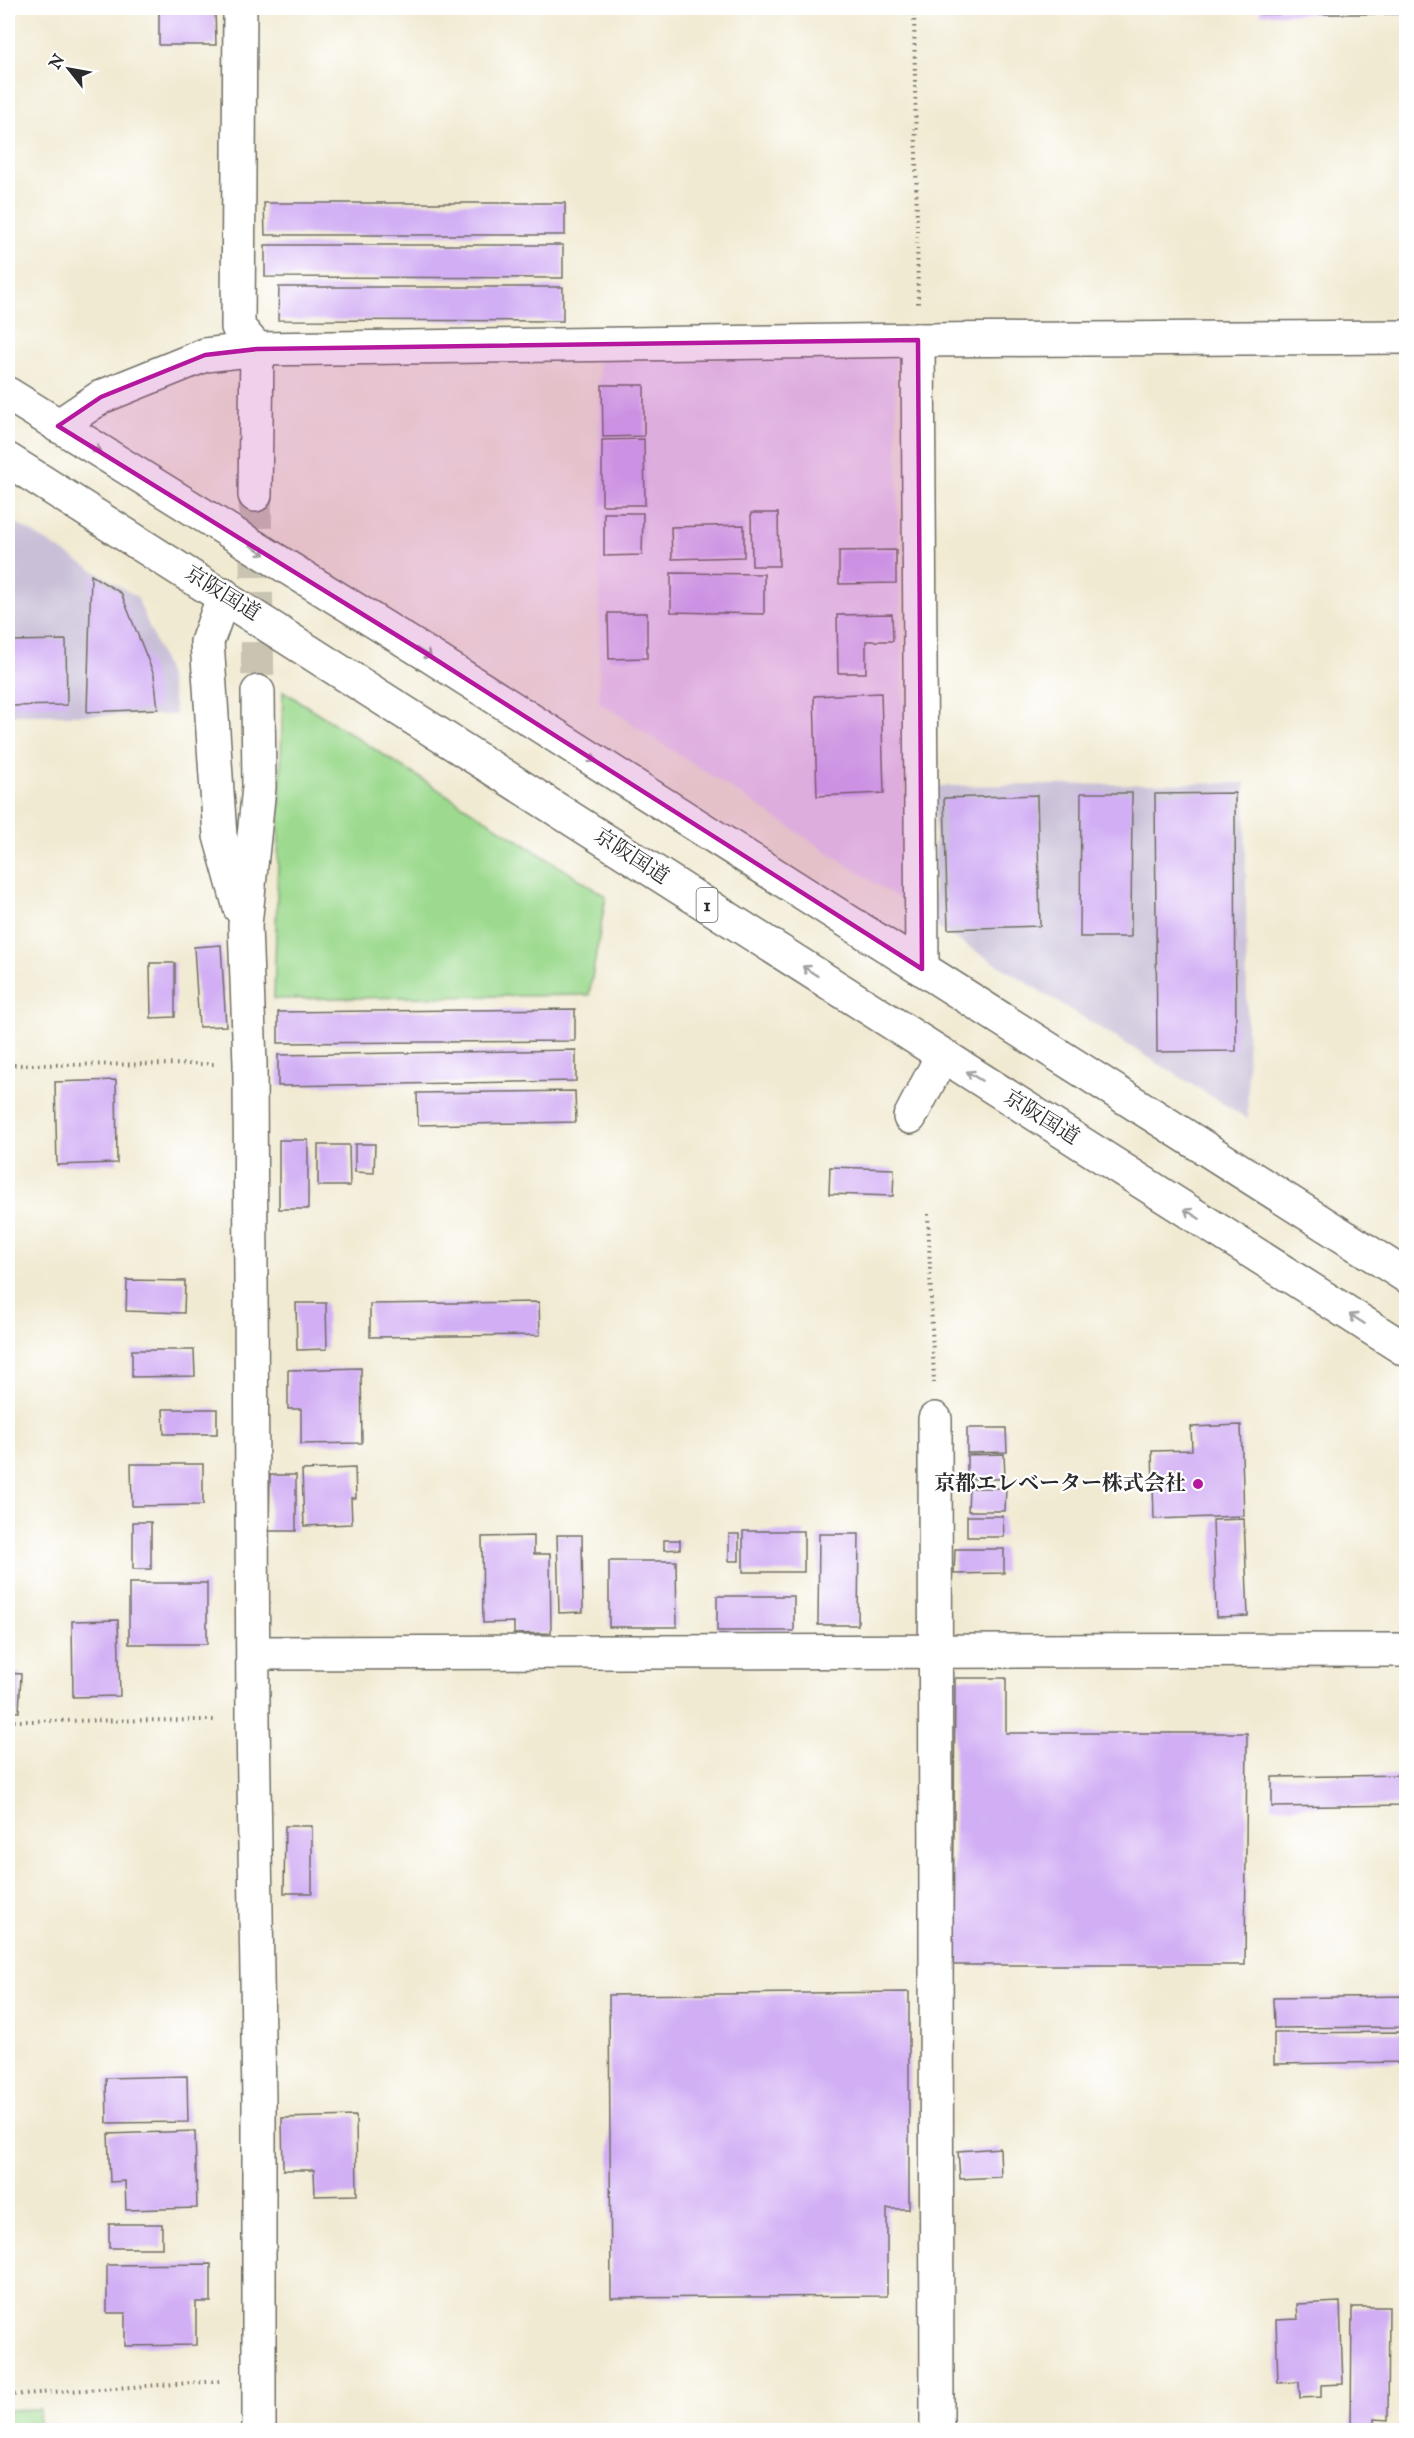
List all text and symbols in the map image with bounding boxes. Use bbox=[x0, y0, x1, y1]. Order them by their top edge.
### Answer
north arrow bbox=[39, 39, 99, 99]
text: N bbox=[45, 51, 70, 74]
one-way arrow bbox=[84, 442, 101, 454]
one-way arrow bbox=[250, 544, 266, 556]
street label: 京阪国道 bbox=[179, 560, 265, 628]
one-way arrow bbox=[415, 647, 432, 659]
one-way arrow bbox=[580, 752, 597, 764]
street label: 京阪国道 bbox=[588, 823, 674, 891]
road number: 1 bbox=[696, 888, 718, 922]
one-way arrow bbox=[802, 965, 819, 977]
one-way arrow bbox=[966, 1070, 983, 1082]
street label: 京阪国道 bbox=[998, 1084, 1084, 1152]
one-way arrow bbox=[1184, 1208, 1201, 1220]
one-way arrow bbox=[1349, 1312, 1366, 1324]
place label: 京都エレベーター株式会社 bbox=[934, 1471, 1186, 1498]
marker: 京都エレベーター株式会社 bbox=[1191, 1477, 1205, 1491]

